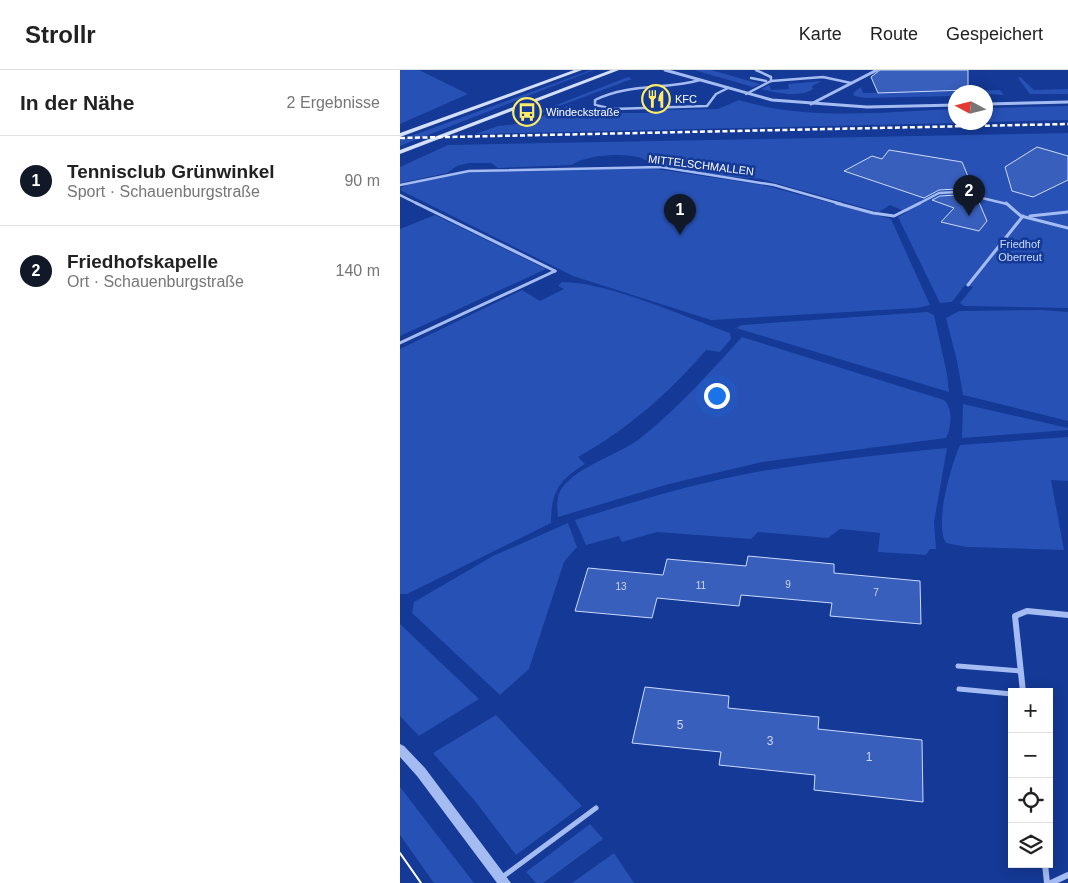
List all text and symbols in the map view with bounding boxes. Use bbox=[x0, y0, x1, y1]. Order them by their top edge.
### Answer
text: Strollr bbox=[25, 21, 96, 48]
text: Karte bbox=[799, 24, 842, 44]
text: Route bbox=[870, 24, 918, 44]
text: Gespeichert bbox=[946, 24, 1043, 44]
restaurant icon: KFC bbox=[641, 84, 671, 114]
north arrow bbox=[948, 85, 993, 130]
text: In der Nähe bbox=[20, 91, 134, 114]
place label: KFC bbox=[675, 93, 697, 105]
text: 2 Ergebnisse bbox=[287, 94, 380, 111]
bus stop icon: Windeckstraße bbox=[512, 97, 542, 127]
place label: Windeckstraße bbox=[546, 106, 619, 118]
street label: MITTELSCHMALLEN bbox=[647, 153, 755, 177]
text: Tennisclub Grünwinkel bbox=[67, 161, 275, 182]
text: 1 bbox=[32, 172, 40, 189]
text: 90 m bbox=[344, 172, 380, 189]
pin: 2 bbox=[953, 175, 985, 216]
text: Sport · Schauenburgstraße bbox=[67, 183, 260, 200]
pin: 1 bbox=[664, 194, 696, 235]
park label: Friedhof Oberreut bbox=[998, 238, 1042, 263]
text: Friedhofskapelle bbox=[67, 251, 218, 272]
text: 2 bbox=[32, 262, 40, 279]
text: 140 m bbox=[336, 262, 380, 279]
text: Ort · Schauenburgstraße bbox=[67, 273, 244, 290]
your location bbox=[704, 383, 730, 409]
house number: 9 bbox=[785, 579, 791, 590]
house number: 11 bbox=[696, 580, 707, 591]
house number: 13 bbox=[615, 581, 627, 592]
house number: 7 bbox=[873, 587, 879, 598]
map controls bbox=[1008, 688, 1053, 868]
button: + bbox=[1008, 688, 1053, 733]
house number: 5 bbox=[677, 718, 684, 732]
button: − bbox=[1008, 733, 1053, 778]
house number: 3 bbox=[767, 734, 774, 748]
house number: 1 bbox=[866, 750, 873, 764]
button: locate bbox=[1008, 778, 1053, 823]
button: layers bbox=[1008, 823, 1053, 868]

